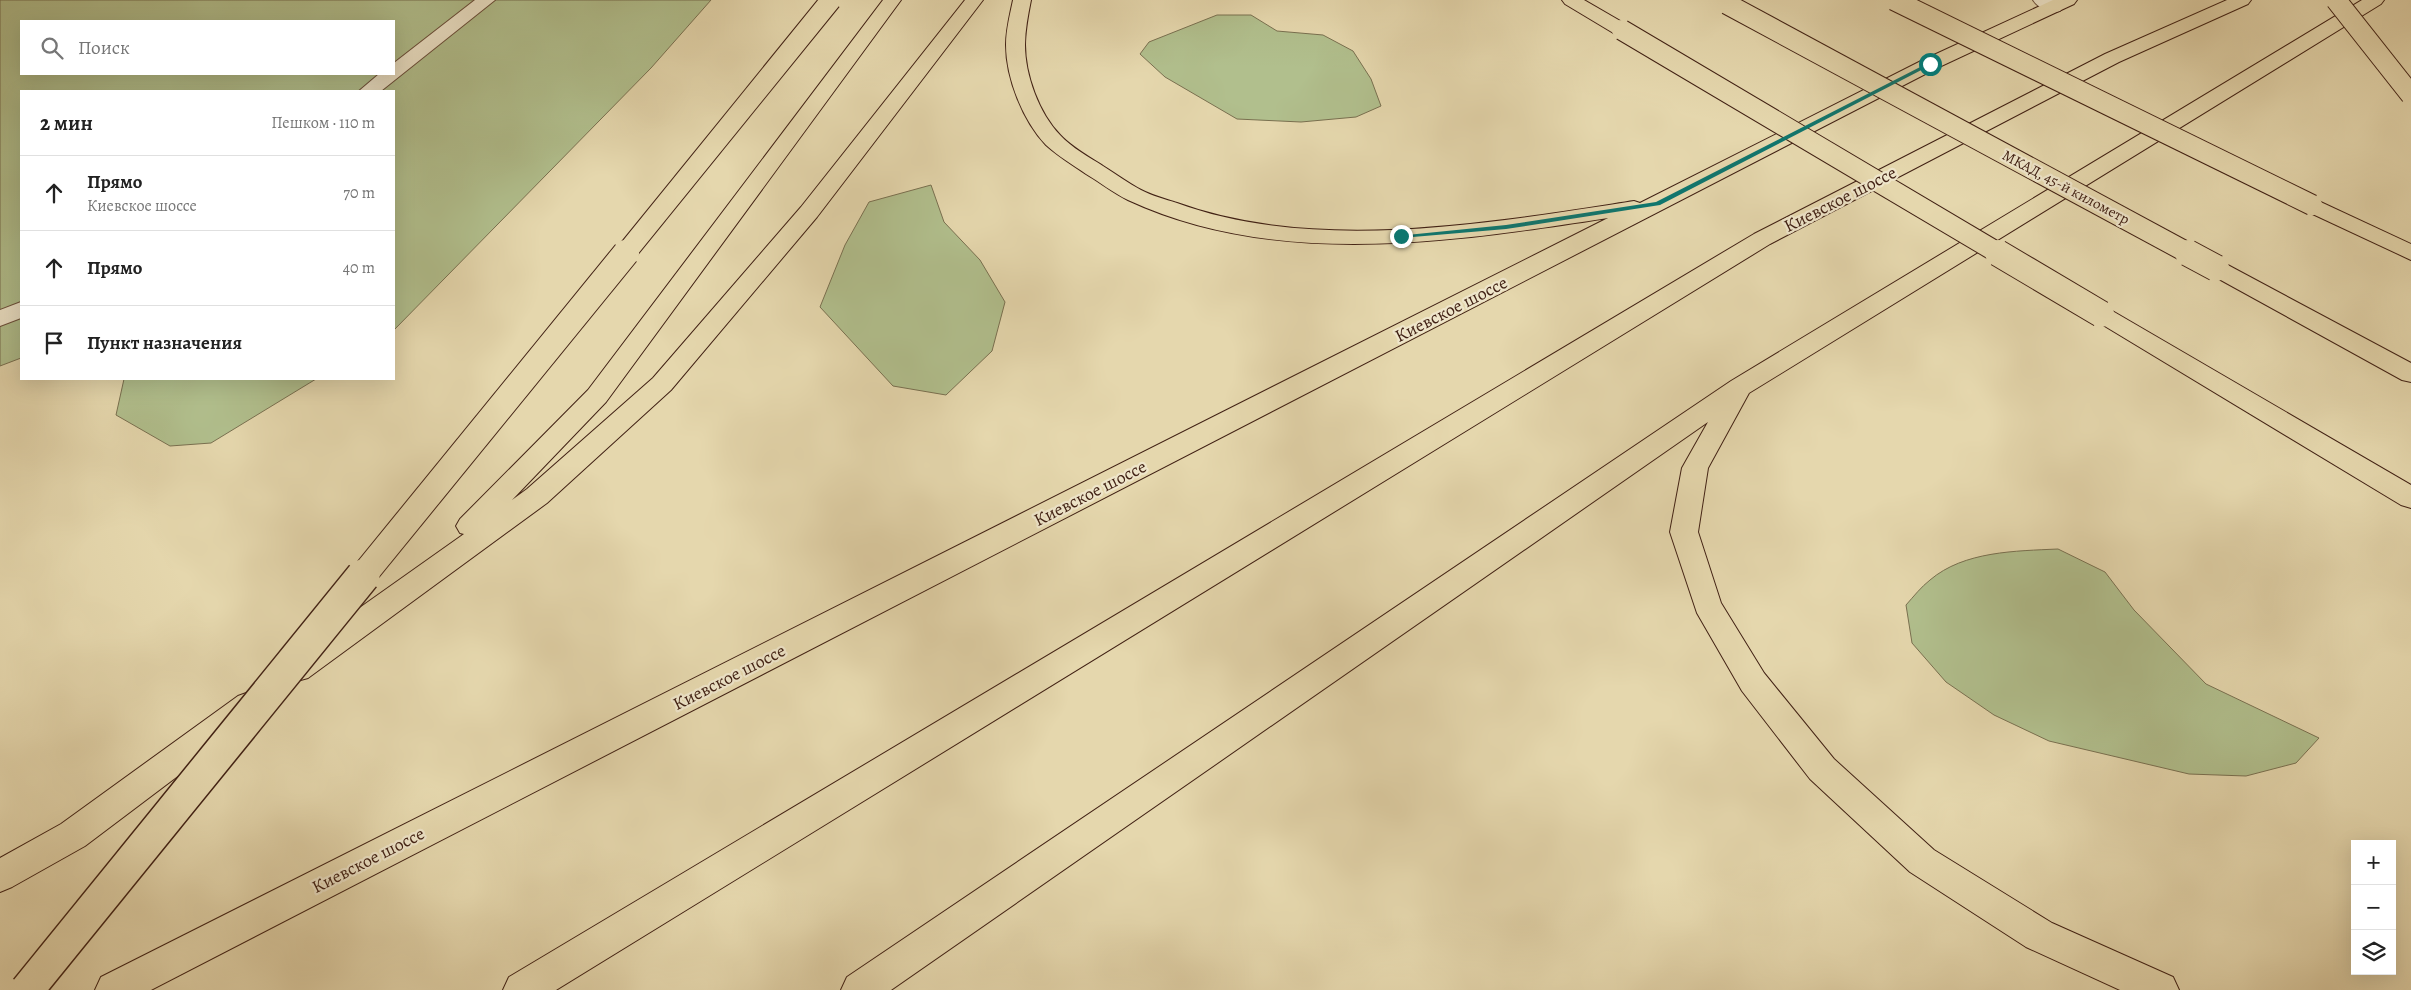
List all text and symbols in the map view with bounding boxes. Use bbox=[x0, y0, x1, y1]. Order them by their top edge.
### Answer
search box bbox=[20, 20, 395, 75]
icon: search bbox=[38, 34, 66, 62]
text: Поиск bbox=[78, 35, 130, 61]
route start bbox=[1919, 53, 1942, 76]
text: 2 мин bbox=[40, 109, 93, 137]
text: Пешком · 110 m bbox=[271, 112, 375, 134]
street label: МКАД, 45-й километр bbox=[1999, 145, 2133, 229]
street label: Киевское шоссе bbox=[1780, 160, 1900, 238]
text: Прямо bbox=[87, 169, 142, 195]
icon: ahead bbox=[40, 179, 68, 207]
text: 70 m bbox=[343, 182, 375, 204]
text: Киевское шоссе bbox=[87, 195, 197, 217]
route end bbox=[1390, 225, 1413, 248]
icon: ahead bbox=[40, 254, 68, 282]
text: Прямо bbox=[87, 255, 142, 281]
text: 40 m bbox=[343, 257, 375, 279]
street label: Киевское шоссе bbox=[1391, 270, 1511, 348]
icon: arrive bbox=[40, 329, 68, 357]
text: Пункт назначения bbox=[87, 330, 242, 356]
street label: Киевское шоссе bbox=[1030, 454, 1150, 532]
street label: Киевское шоссе bbox=[669, 638, 789, 716]
street label: Киевское шоссе bbox=[308, 821, 428, 899]
map controls bbox=[2351, 840, 2396, 975]
button: + bbox=[2351, 840, 2396, 885]
button: − bbox=[2351, 885, 2396, 930]
button: layers bbox=[2351, 930, 2396, 975]

